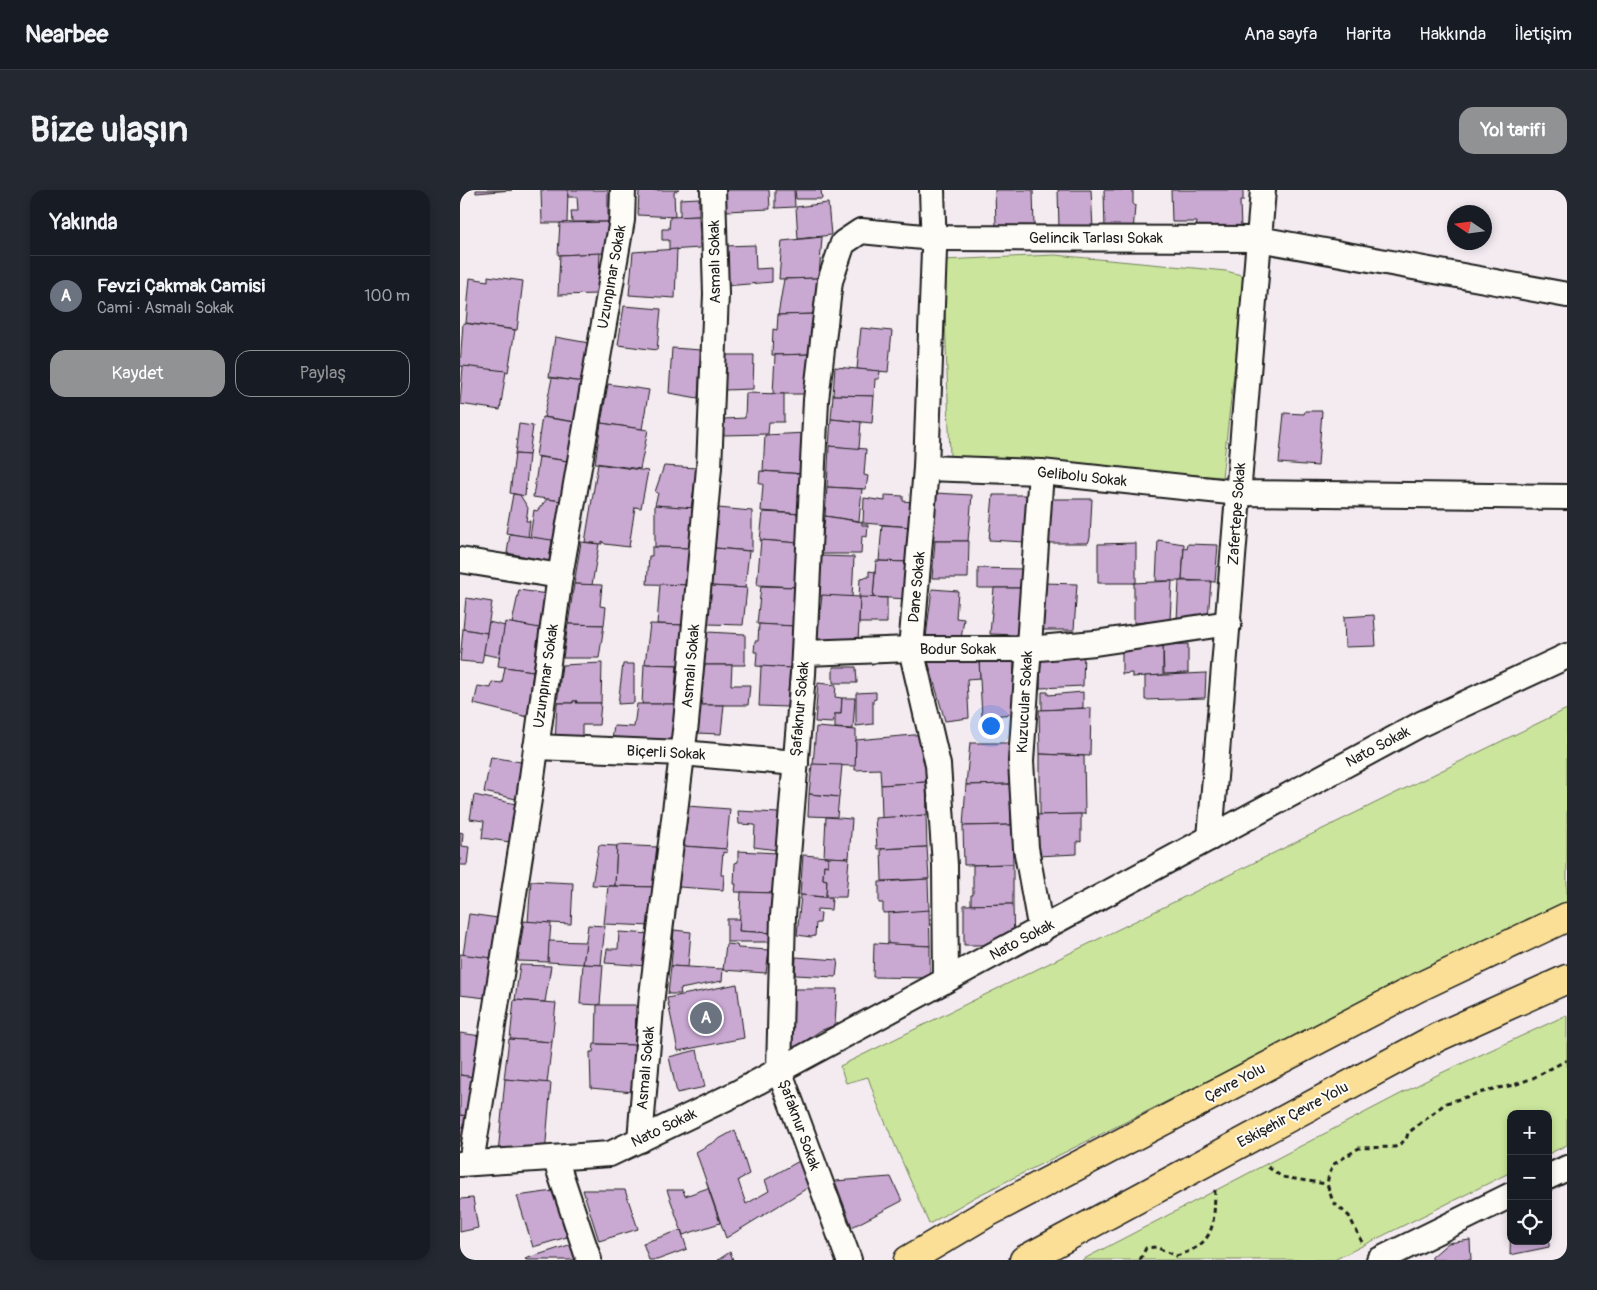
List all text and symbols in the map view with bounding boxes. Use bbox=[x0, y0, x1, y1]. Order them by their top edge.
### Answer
text: Nearbee bbox=[25, 20, 108, 49]
text: Ana sayfa bbox=[1244, 23, 1317, 46]
text: Harita bbox=[1345, 23, 1391, 46]
text: Hakkında bbox=[1419, 23, 1486, 46]
text: İletişim bbox=[1514, 23, 1572, 46]
button: Yol tarifi bbox=[1459, 107, 1567, 154]
text: Bize ulaşın bbox=[30, 108, 188, 152]
north arrow bbox=[1447, 205, 1492, 250]
text: Yakında bbox=[50, 209, 117, 236]
street label: Asmalı Sokak bbox=[705, 219, 725, 304]
street label: Uzunpınar Sokak bbox=[594, 223, 631, 330]
street label: Gelincik Tarlası Sokak bbox=[1029, 229, 1164, 248]
text: Fevzi Çakmak Camisi bbox=[97, 274, 265, 298]
text: A bbox=[61, 286, 71, 306]
text: 100 m bbox=[364, 286, 410, 306]
text: Cami · Asmalı Sokak bbox=[97, 298, 234, 318]
button: Kaydet bbox=[50, 350, 225, 397]
button: Paylaş bbox=[235, 350, 410, 397]
street label: Zafertepe Sokak bbox=[1224, 461, 1250, 566]
street label: Gelibolu Sokak bbox=[1036, 463, 1129, 491]
street label: Dane Sokak bbox=[904, 550, 930, 623]
street label: Uzunpınar Sokak bbox=[529, 622, 563, 729]
street label: Asmalı Sokak bbox=[678, 623, 704, 709]
street label: Bodur Sokak bbox=[920, 640, 997, 659]
street label: Kuzucular Sokak bbox=[1013, 650, 1037, 754]
street label: Şafaknur Sokak bbox=[786, 660, 814, 757]
your location bbox=[978, 713, 1004, 739]
street label: Nato Sokak bbox=[1342, 722, 1414, 772]
street label: Biçerli Sokak bbox=[626, 741, 707, 765]
street label: Nato Sokak bbox=[986, 915, 1058, 965]
pin: A bbox=[690, 999, 722, 1037]
street label: Asmalı Sokak bbox=[633, 1025, 659, 1111]
street label: Çevre Yolu bbox=[1201, 1059, 1269, 1107]
street label: Şafaknur Sokak bbox=[774, 1077, 825, 1174]
street label: Eskişehir Çevre Yolu bbox=[1234, 1078, 1352, 1152]
street label: Nato Sokak bbox=[628, 1104, 700, 1152]
map controls bbox=[1507, 1110, 1552, 1245]
button: + bbox=[1507, 1110, 1552, 1155]
button: − bbox=[1507, 1155, 1552, 1200]
button: locate bbox=[1507, 1200, 1552, 1245]

